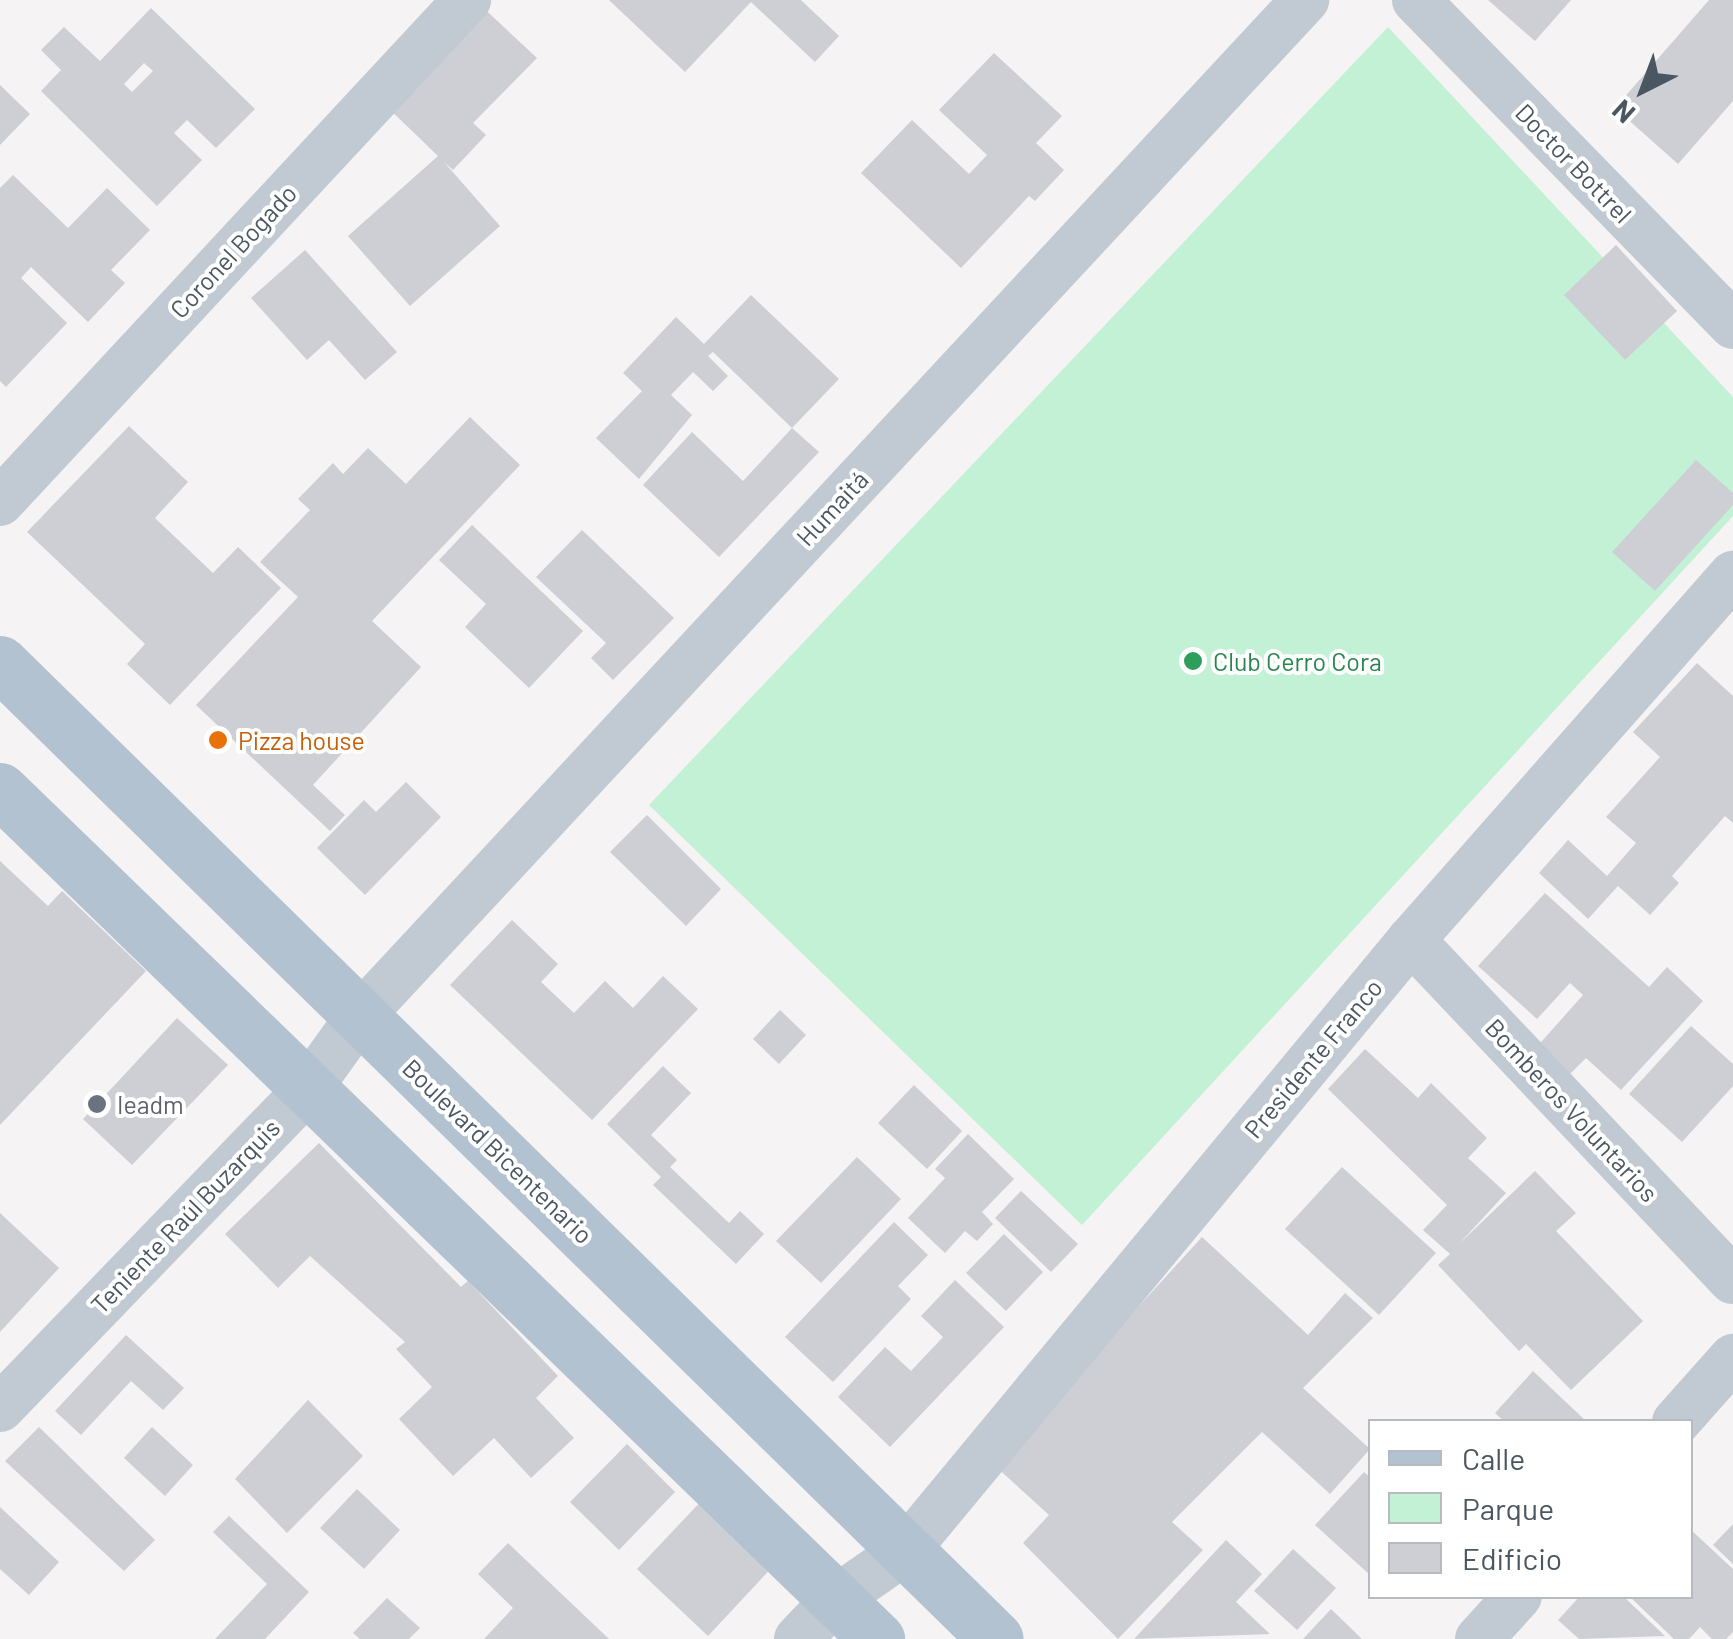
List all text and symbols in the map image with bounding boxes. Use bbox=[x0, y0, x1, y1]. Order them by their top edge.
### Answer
north arrow bbox=[1593, 40, 1693, 140]
text: N bbox=[1605, 93, 1641, 131]
street label: Doctor Bottrel bbox=[1510, 97, 1638, 229]
street label: Coronel Bogado bbox=[164, 178, 302, 324]
street label: Humaitá bbox=[790, 464, 874, 552]
place label: Club Cerro Cora bbox=[1213, 646, 1382, 676]
marker: Club Cerro Cora bbox=[1182, 650, 1204, 672]
place label: Pizza house bbox=[238, 725, 365, 755]
marker: Pizza house bbox=[207, 729, 229, 751]
street label: Presidente Franco bbox=[1238, 972, 1388, 1144]
street label: Bomberos Voluntarios bbox=[1479, 1012, 1665, 1208]
street label: Boulevard Bicentenario bbox=[397, 1052, 599, 1250]
place label: Ieadm bbox=[117, 1089, 184, 1119]
marker: Ieadm bbox=[86, 1093, 108, 1115]
street label: Teniente Raúl Buzarquis bbox=[84, 1112, 286, 1320]
legend bbox=[1368, 1419, 1693, 1599]
text: Calle bbox=[1462, 1440, 1525, 1476]
text: Parque bbox=[1462, 1490, 1554, 1526]
text: Edificio bbox=[1462, 1540, 1562, 1576]

